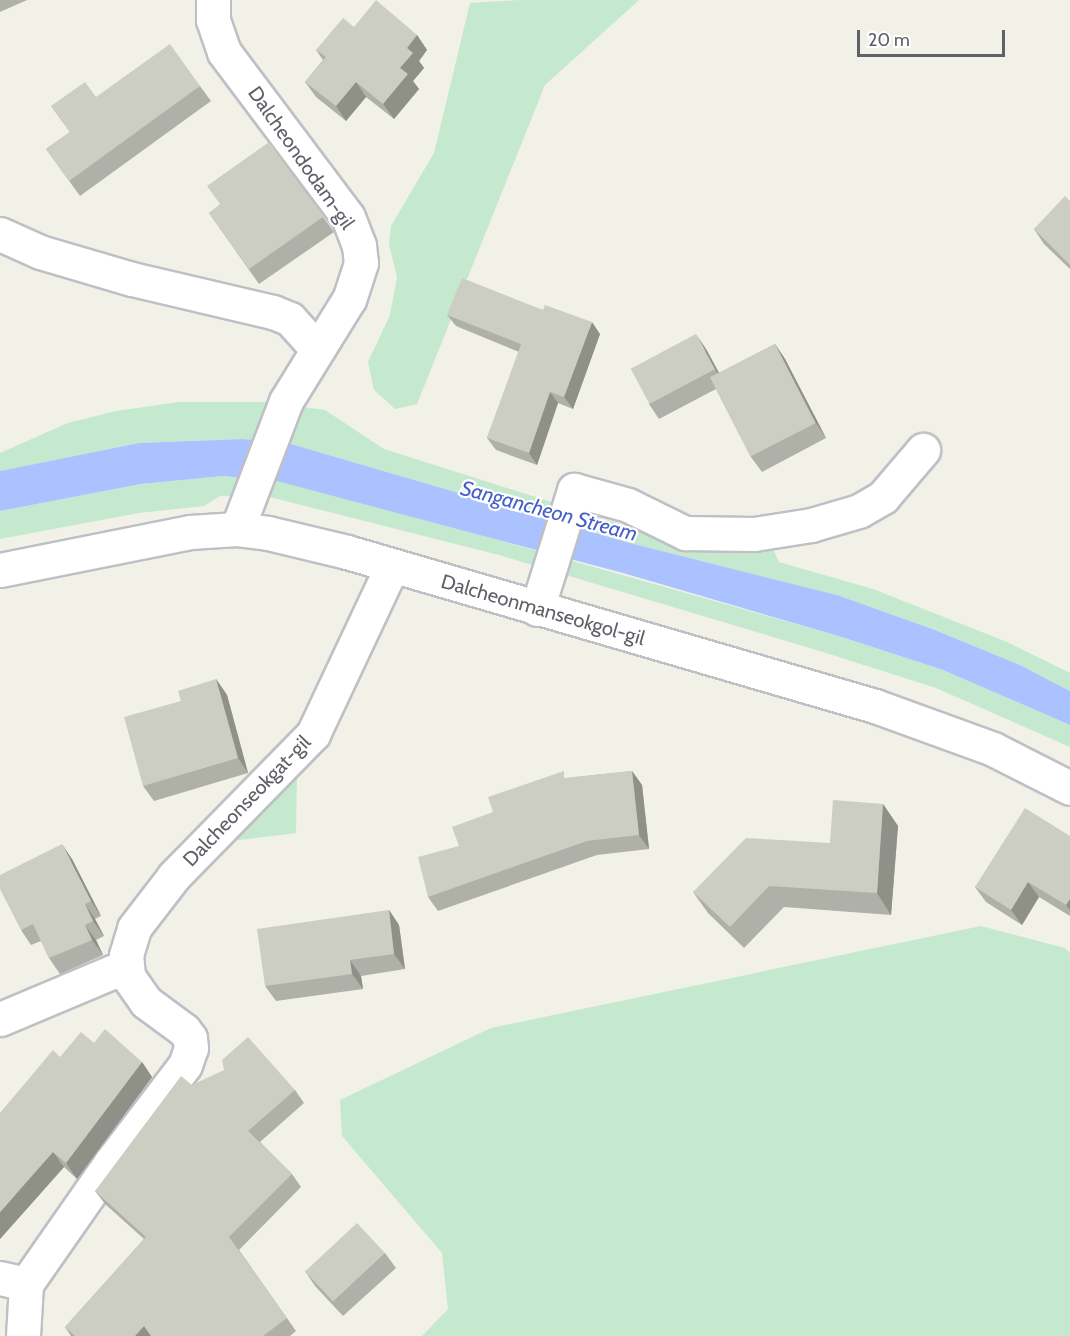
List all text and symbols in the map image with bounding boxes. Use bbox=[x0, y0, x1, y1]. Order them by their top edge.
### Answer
scale bar bbox=[860, 18, 1008, 56]
text: 20 m bbox=[868, 29, 910, 51]
street label: Dalcheondodam-gil bbox=[243, 82, 359, 234]
water label: Sangancheon Stream bbox=[458, 475, 640, 547]
street label: Dalcheonmanseokgol-gil bbox=[438, 569, 648, 651]
street label: Dalcheonseokgat-gil bbox=[178, 730, 316, 872]

